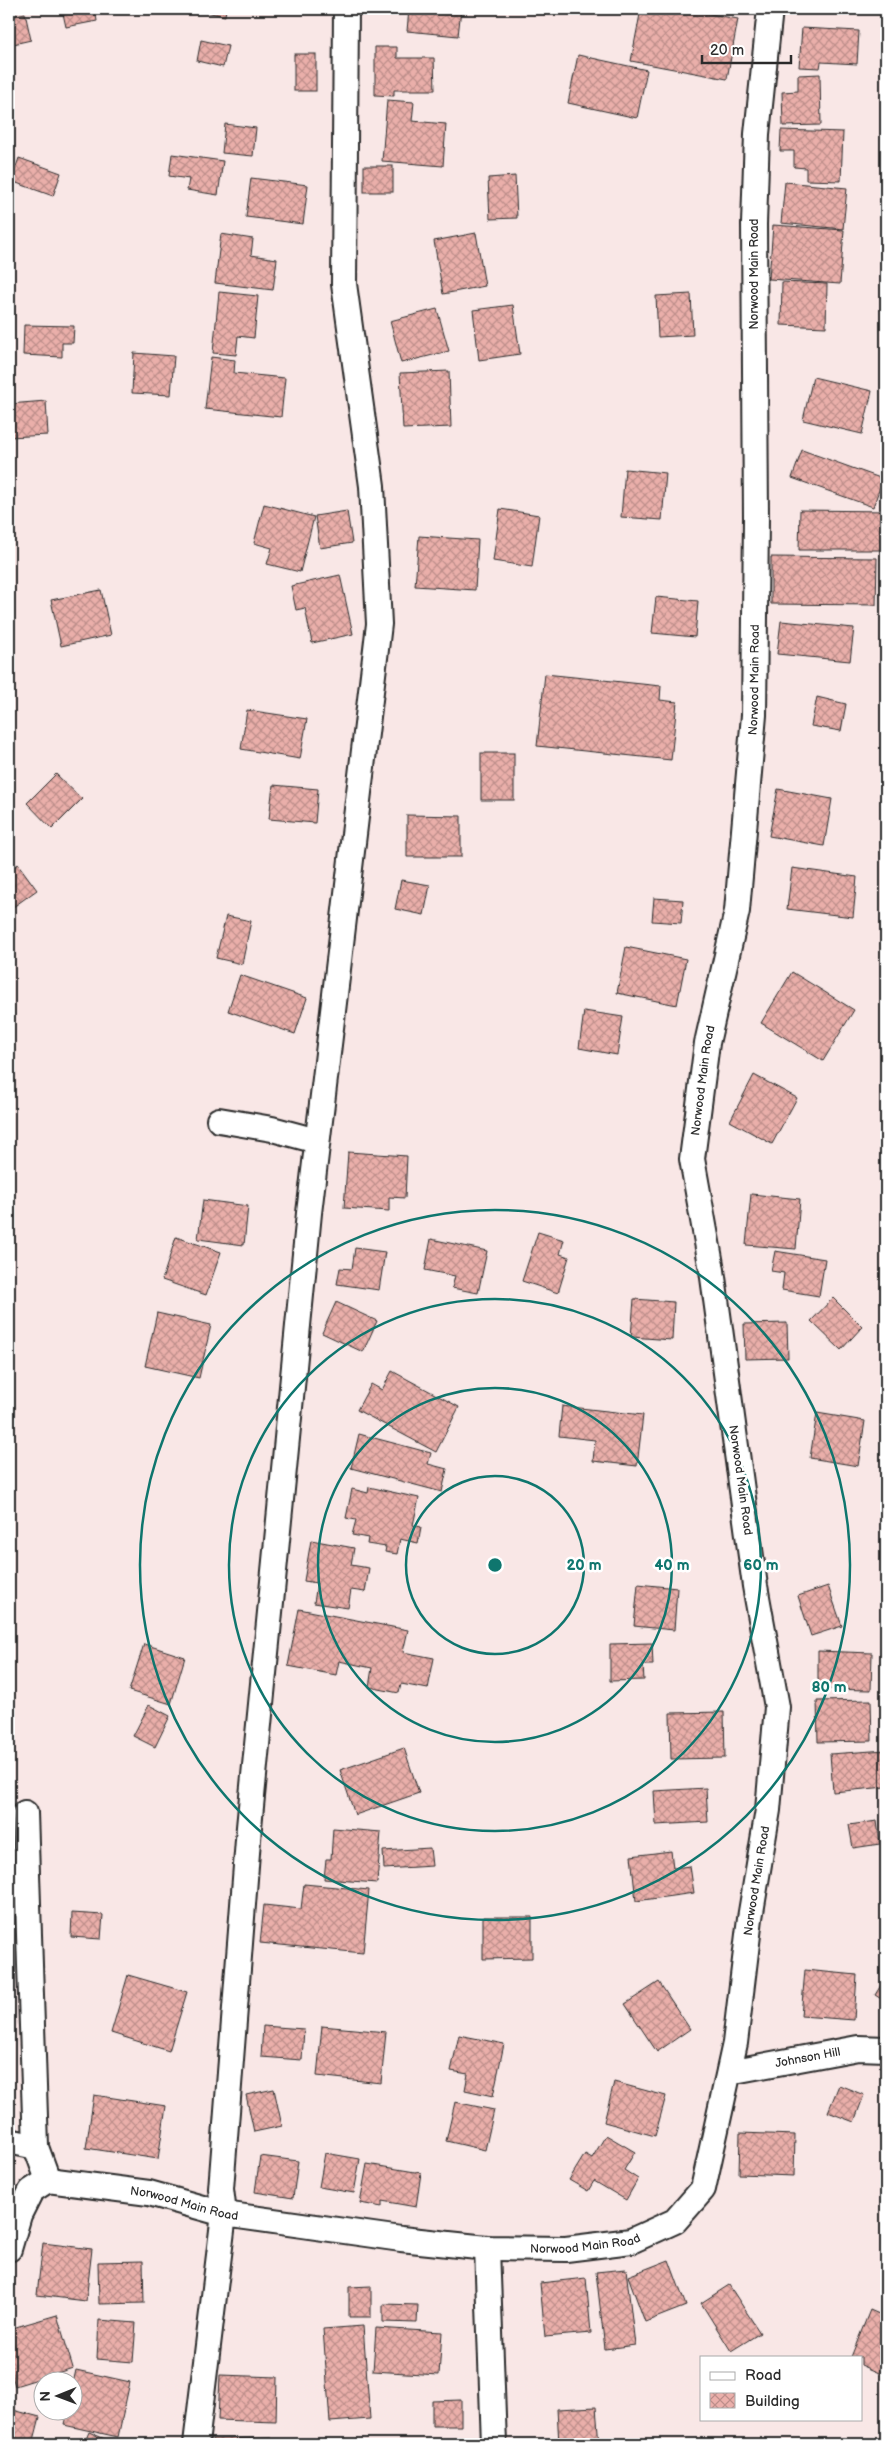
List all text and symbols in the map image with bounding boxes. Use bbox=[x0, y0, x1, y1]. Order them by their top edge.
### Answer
scale bar bbox=[702, 32, 791, 64]
text: 20 m bbox=[710, 41, 744, 60]
street label: Norwood Main Road bbox=[747, 218, 762, 329]
street label: Norwood Main Road bbox=[745, 624, 763, 736]
street label: Norwood Main Road bbox=[688, 1024, 719, 1136]
street label: Norwood Main Road bbox=[725, 1424, 756, 1536]
centre of rings bbox=[486, 1556, 504, 1574]
text: 20 m bbox=[567, 1556, 602, 1575]
text: 40 m bbox=[654, 1556, 690, 1575]
text: 60 m bbox=[743, 1556, 779, 1575]
text: 80 m bbox=[811, 1678, 847, 1697]
street label: Norwood Main Road bbox=[741, 1825, 773, 1937]
street label: Johnson Hill bbox=[774, 2044, 842, 2071]
street label: Norwood Main Road bbox=[129, 2184, 239, 2224]
street label: Norwood Main Road bbox=[530, 2231, 643, 2257]
legend bbox=[700, 2356, 862, 2420]
text: Road bbox=[745, 2366, 781, 2385]
north arrow bbox=[32, 2370, 82, 2420]
text: N bbox=[37, 2391, 54, 2402]
text: Building bbox=[745, 2392, 800, 2411]

